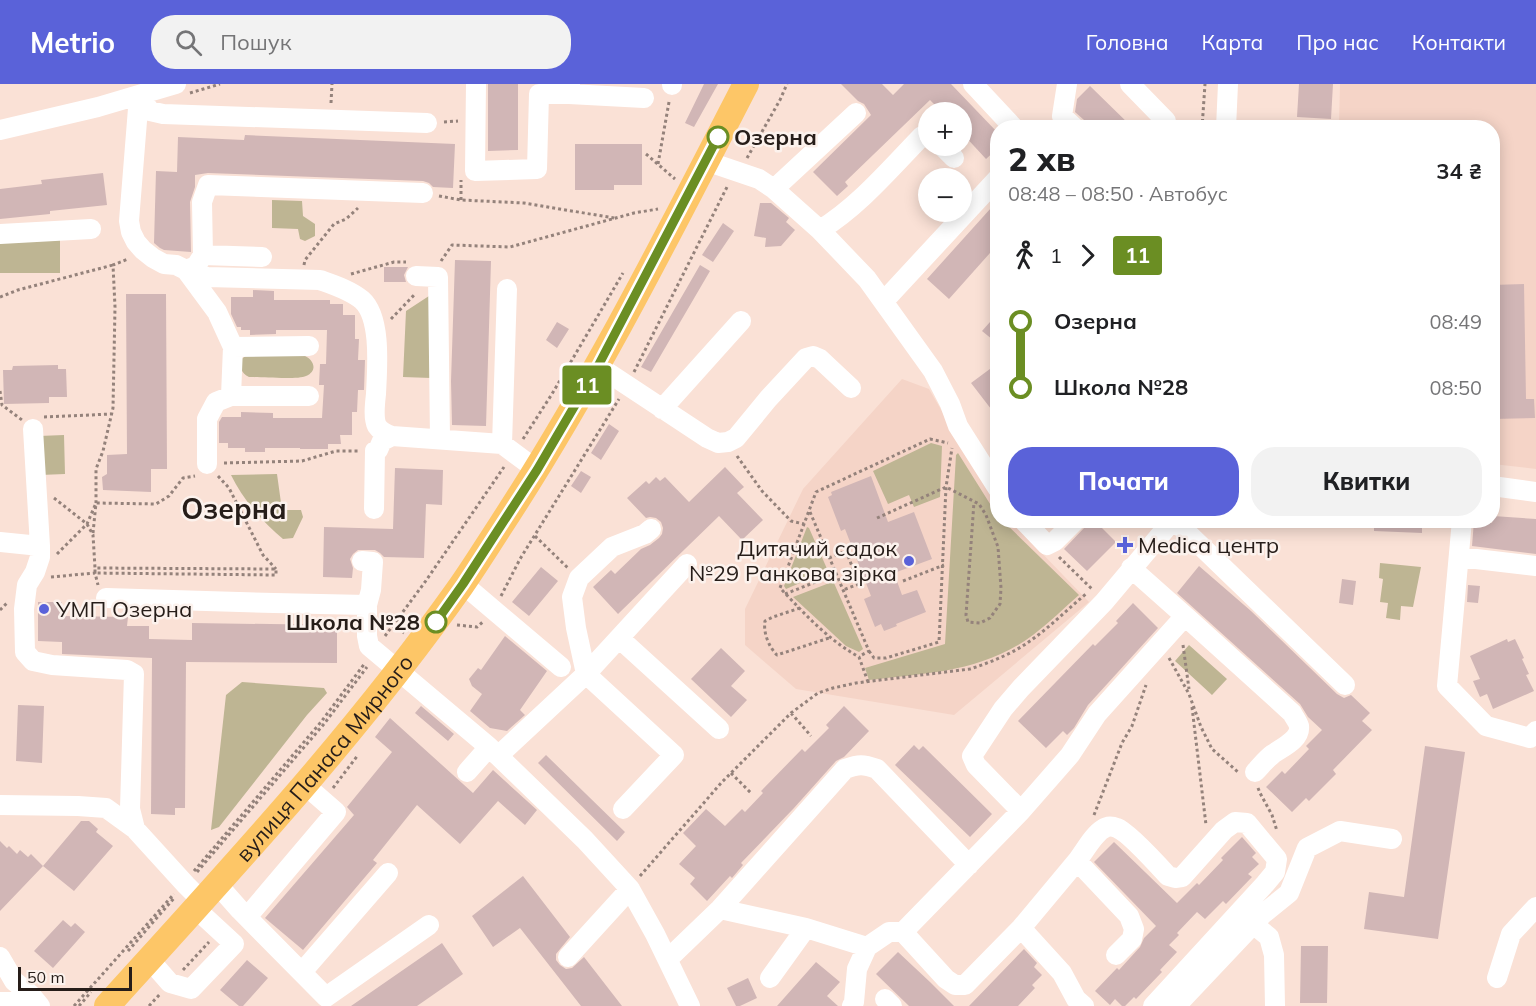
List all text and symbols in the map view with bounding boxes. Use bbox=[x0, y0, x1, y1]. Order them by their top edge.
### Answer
search box bbox=[151, 15, 571, 69]
text: Metrio bbox=[30, 25, 115, 60]
icon: search bbox=[172, 26, 205, 59]
text: Пошук bbox=[220, 28, 291, 56]
text: Головна bbox=[1086, 29, 1169, 55]
text: Карта bbox=[1202, 29, 1263, 55]
text: Про нас bbox=[1296, 29, 1379, 55]
text: Контакти bbox=[1412, 29, 1506, 55]
map controls bbox=[918, 102, 972, 222]
button: + bbox=[918, 102, 972, 156]
place label: Озерна bbox=[734, 123, 817, 151]
marker: Озерна bbox=[707, 126, 729, 148]
text: 2 хв bbox=[1008, 138, 1076, 179]
text: 34 ₴ bbox=[1436, 157, 1482, 185]
button: − bbox=[918, 168, 972, 222]
text: 08:48 – 08:50 · Автобус bbox=[1008, 181, 1228, 206]
icon: walk bbox=[1008, 239, 1041, 272]
icon: forward bbox=[1071, 239, 1104, 272]
text: 11 bbox=[1125, 242, 1150, 268]
text: 1 bbox=[1050, 243, 1062, 268]
text: Озерна bbox=[1054, 307, 1137, 335]
text: 08:49 bbox=[1429, 309, 1482, 334]
line badge: 11 bbox=[560, 366, 614, 404]
text: 11 bbox=[574, 372, 600, 398]
text: Школа №28 bbox=[1054, 373, 1188, 401]
text: 08:50 bbox=[1429, 375, 1482, 400]
button: Почати bbox=[1008, 447, 1239, 516]
button: Квитки bbox=[1251, 447, 1482, 516]
district label: Озерна bbox=[181, 491, 287, 526]
place label: Medica центр bbox=[1138, 531, 1279, 559]
place label: Дитячий садок №29 Ранкова зірка bbox=[689, 534, 897, 587]
marker: Medica центр bbox=[1116, 536, 1134, 554]
marker: Дитячий садок №29 Ранкова зірка bbox=[902, 554, 916, 568]
place label: УМП Озерна bbox=[55, 595, 192, 623]
marker: УМП Озерна bbox=[37, 602, 51, 616]
place label: Школа №28 bbox=[286, 608, 420, 636]
marker: Школа №28 bbox=[425, 611, 447, 633]
street label: вулиця Панаса Мирного bbox=[230, 649, 419, 868]
scale bar bbox=[18, 964, 132, 992]
text: 50 m bbox=[27, 967, 64, 987]

